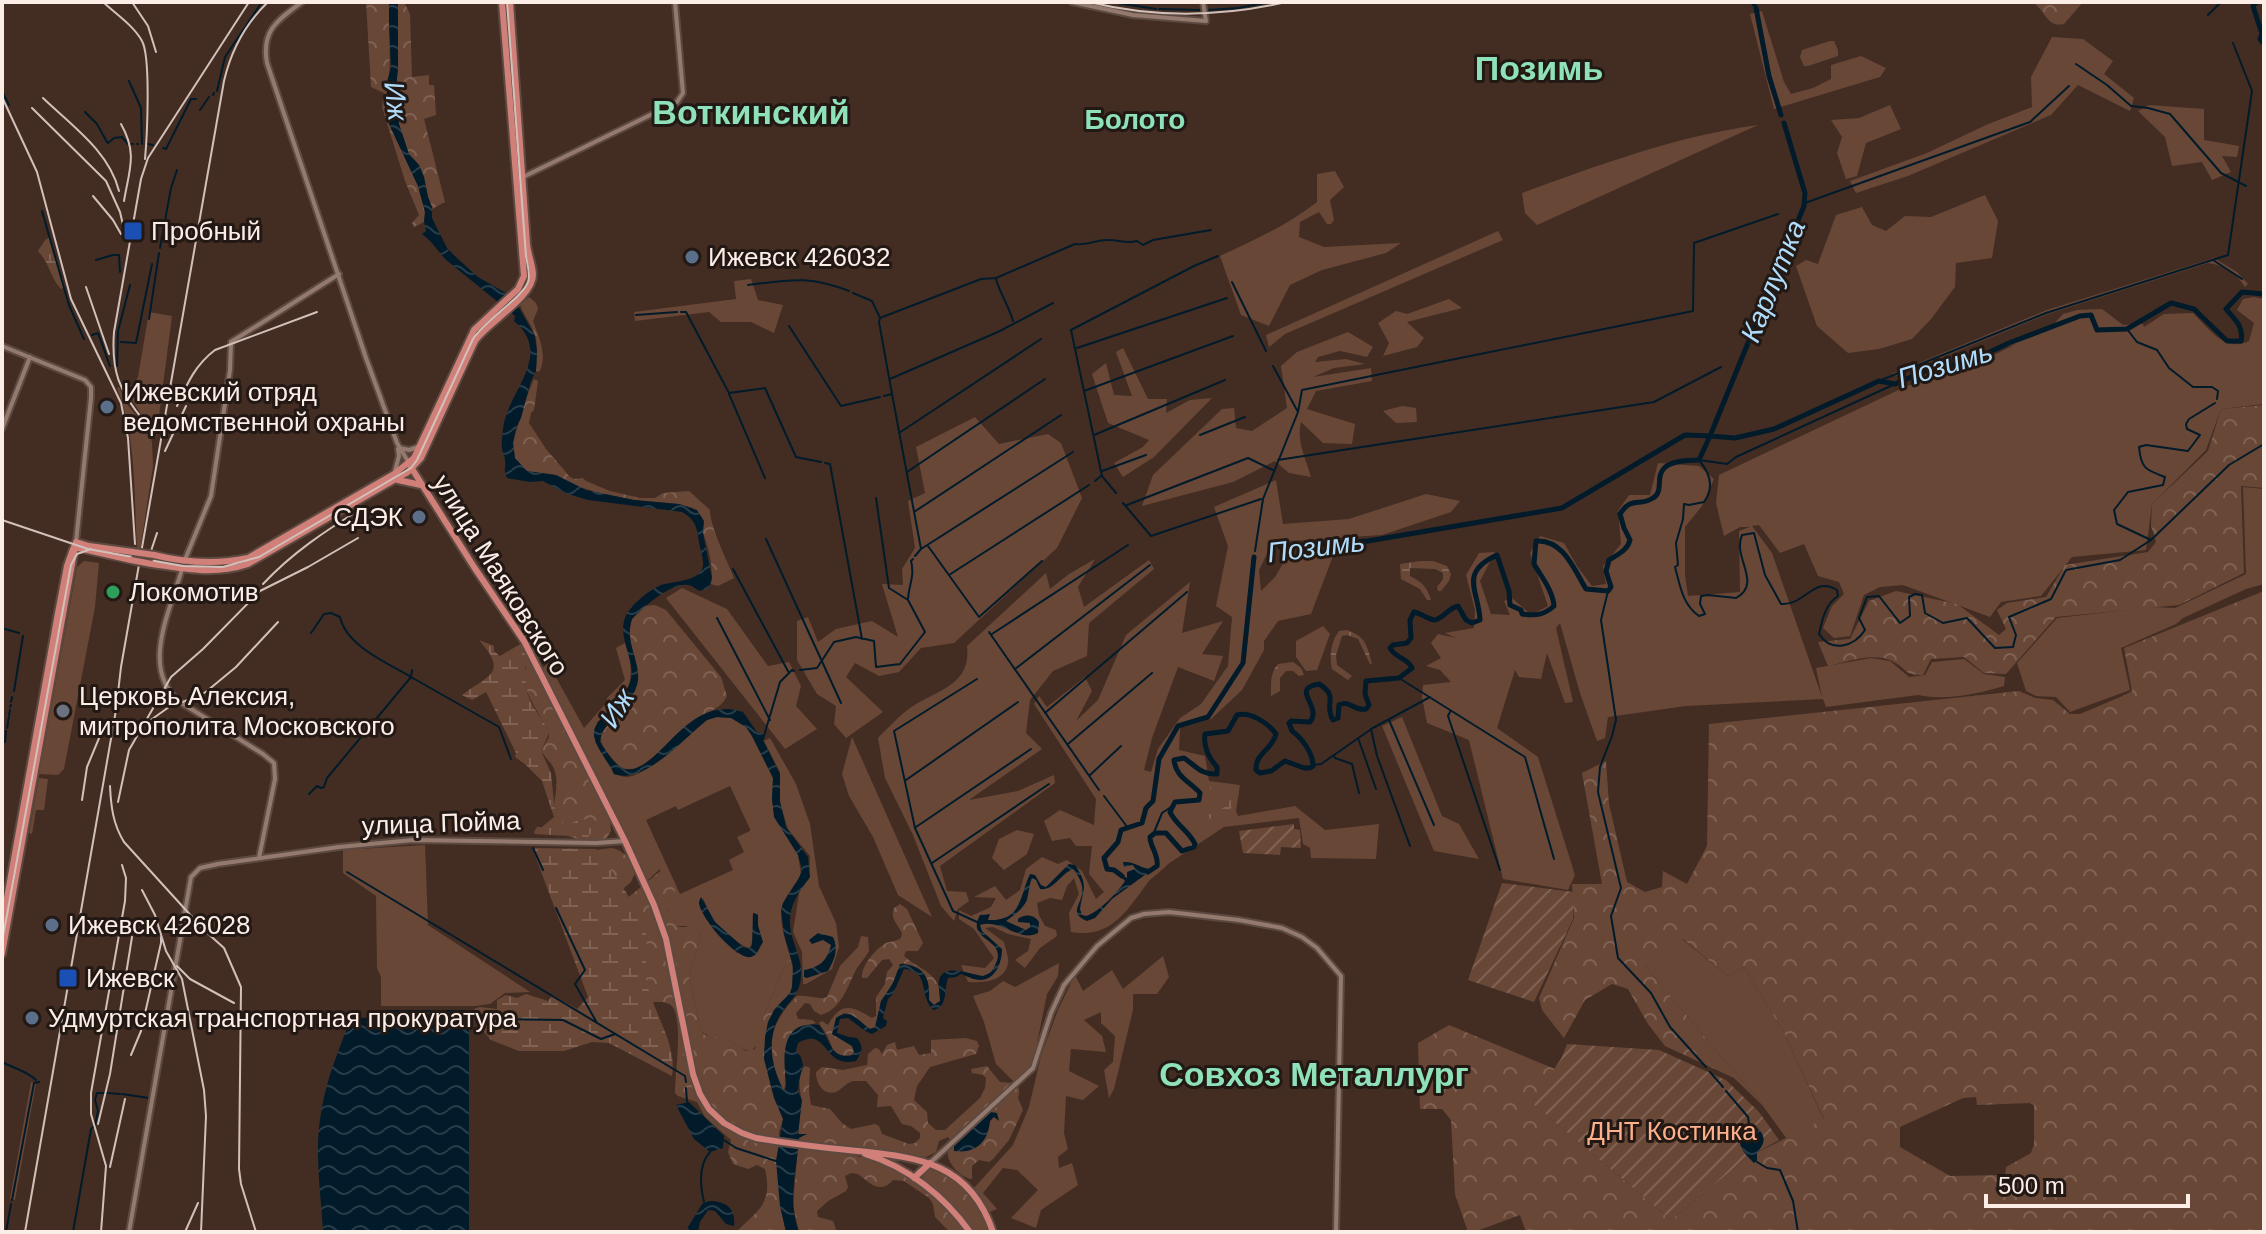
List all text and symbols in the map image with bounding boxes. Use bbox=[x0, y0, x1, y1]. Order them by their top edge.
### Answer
district label: Позимь bbox=[1475, 49, 1603, 87]
water label: Иж bbox=[378, 80, 414, 124]
district label: Воткинский bbox=[652, 93, 850, 131]
district label: Болото bbox=[1085, 104, 1185, 135]
place label: Пробный bbox=[151, 216, 261, 246]
water label: Карлутка bbox=[1735, 216, 1811, 346]
marker: Пробный bbox=[122, 220, 144, 242]
place label: Ижевск 426032 bbox=[708, 242, 890, 272]
marker: Ижевск 426032 bbox=[683, 248, 701, 266]
water label: Позимь bbox=[1894, 336, 1996, 394]
place label: Ижевский отряд ведомственной охраны bbox=[123, 377, 405, 437]
marker: Ижевский отряд ведомственной охраны bbox=[98, 398, 116, 416]
street label: улица Маяковского bbox=[427, 469, 575, 681]
place label: СДЭК bbox=[333, 502, 403, 532]
marker: СДЭК bbox=[410, 508, 428, 526]
water label: Позимь bbox=[1265, 526, 1367, 568]
place label: Локомотив bbox=[129, 577, 259, 607]
marker: Локомотив bbox=[104, 583, 122, 601]
place label: Церковь Алексия, митрополита Московского bbox=[79, 681, 395, 741]
water label: Иж bbox=[593, 682, 641, 733]
marker: Церковь Алексия, митрополита Московского bbox=[54, 702, 72, 720]
street label: улица Пойма bbox=[361, 805, 521, 841]
place label: Ижевск 426028 bbox=[68, 910, 250, 940]
marker: Ижевск 426028 bbox=[43, 916, 61, 934]
place label: Ижевск bbox=[86, 963, 175, 993]
marker: Ижевск bbox=[57, 967, 79, 989]
place label: Удмуртская транспортная прокуратура bbox=[48, 1003, 517, 1033]
marker: Удмуртская транспортная прокуратура bbox=[23, 1009, 41, 1027]
district label: Совхоз Металлург bbox=[1159, 1055, 1469, 1093]
park label: ДНТ Костинка bbox=[1587, 1116, 1757, 1146]
scale bar bbox=[1986, 1158, 2188, 1208]
text: 500 m bbox=[1998, 1172, 2065, 1199]

